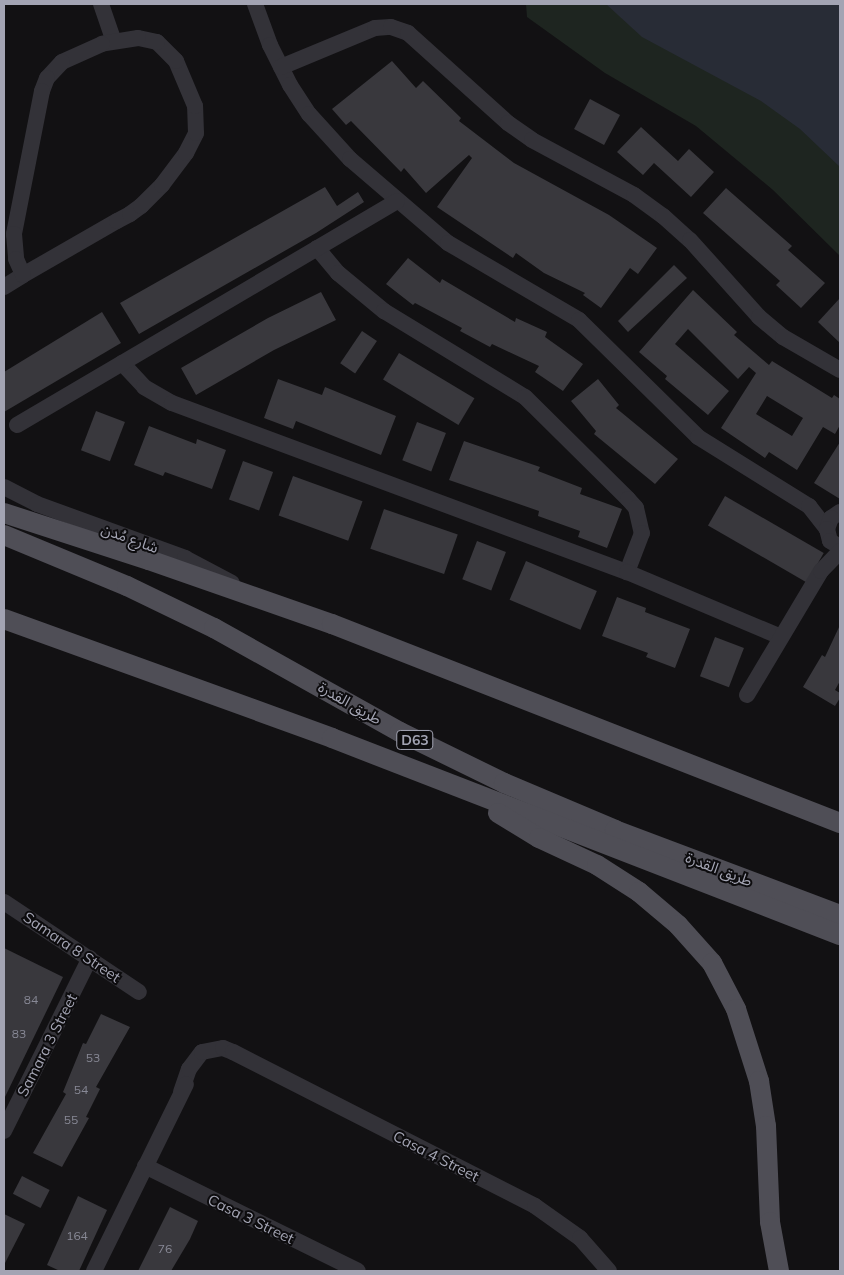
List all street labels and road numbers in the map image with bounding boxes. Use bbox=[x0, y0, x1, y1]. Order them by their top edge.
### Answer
street label: شارع مُدن bbox=[99, 519, 161, 557]
street label: طريق القدرة bbox=[315, 678, 385, 728]
road number: D63 bbox=[396, 728, 434, 752]
street label: طريق القدرة bbox=[683, 848, 755, 890]
street label: Samara 8 Street bbox=[20, 908, 124, 986]
street label: Samara 3 Street bbox=[13, 990, 81, 1100]
street label: Casa 4 Street bbox=[390, 1127, 482, 1185]
street label: Casa 3 Street bbox=[205, 1190, 297, 1248]

